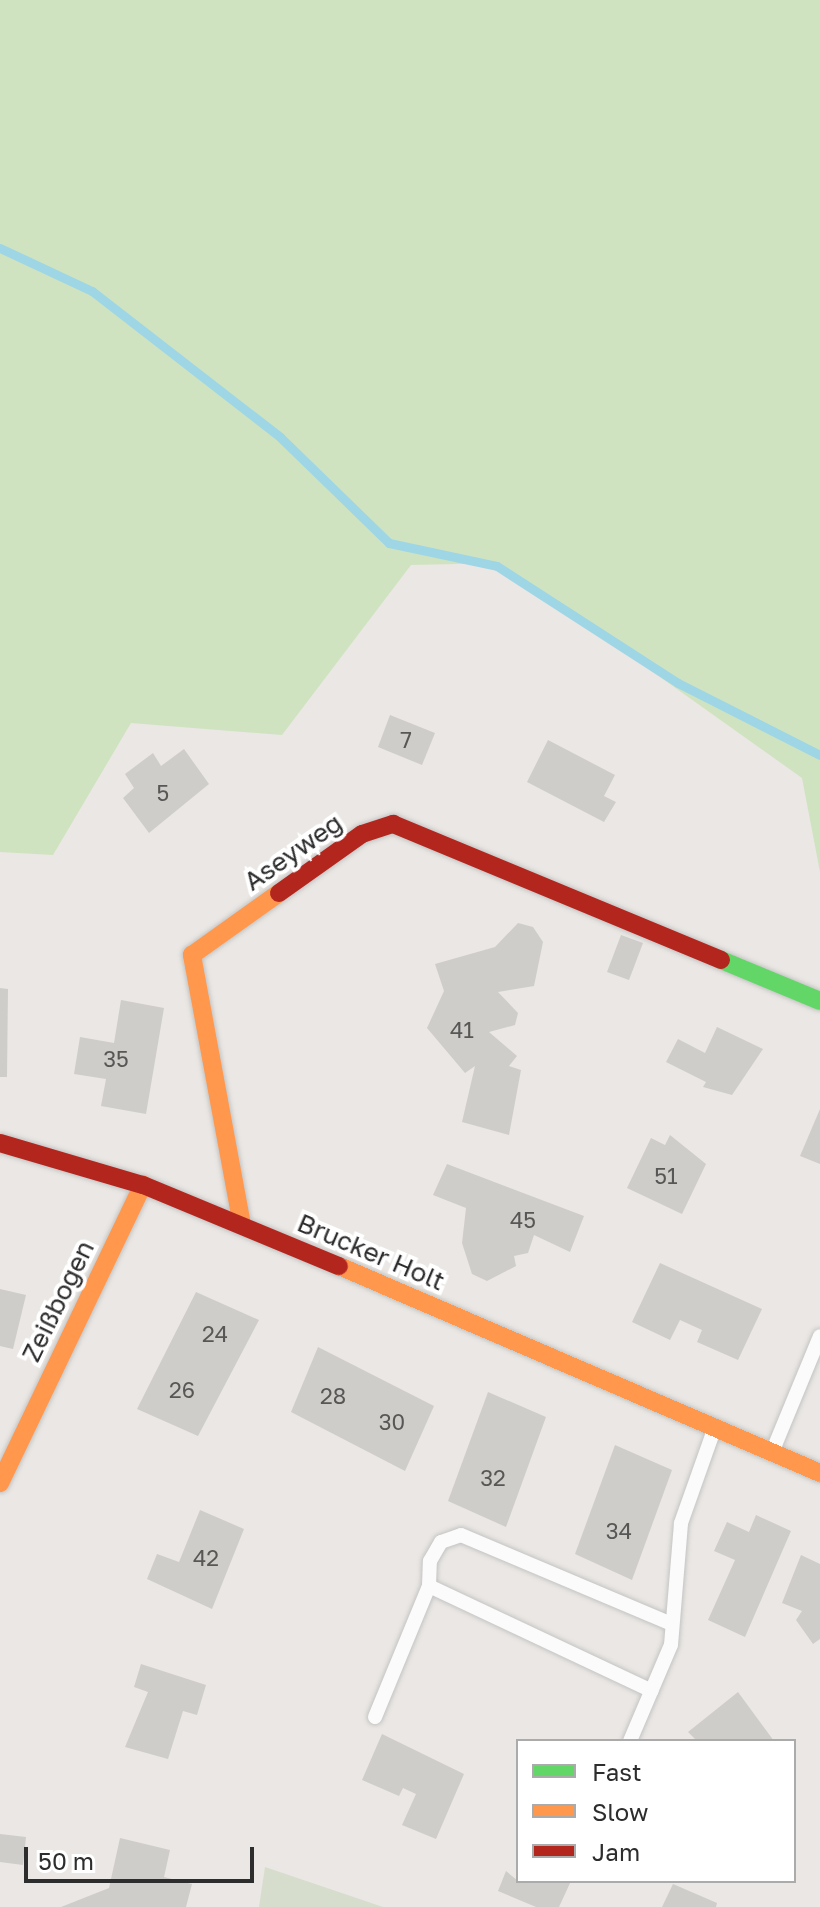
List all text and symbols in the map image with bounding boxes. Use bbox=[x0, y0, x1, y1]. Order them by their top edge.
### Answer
house number: 7 bbox=[400, 727, 412, 753]
house number: 5 bbox=[157, 780, 169, 806]
street label: Aseyweg bbox=[238, 807, 348, 897]
house number: 41 bbox=[450, 1017, 474, 1043]
house number: 35 bbox=[103, 1046, 129, 1072]
house number: 51 bbox=[654, 1163, 678, 1189]
street label: Brucker Holt bbox=[293, 1207, 449, 1297]
house number: 45 bbox=[510, 1207, 536, 1233]
street label: Zeißbogen bbox=[15, 1235, 101, 1367]
house number: 24 bbox=[202, 1321, 228, 1347]
house number: 26 bbox=[169, 1377, 195, 1403]
house number: 28 bbox=[320, 1383, 346, 1409]
house number: 30 bbox=[379, 1409, 405, 1435]
house number: 32 bbox=[480, 1465, 506, 1491]
house number: 34 bbox=[606, 1518, 632, 1544]
house number: 42 bbox=[193, 1545, 219, 1571]
legend bbox=[516, 1739, 796, 1883]
text: Fast bbox=[592, 1757, 642, 1786]
text: Slow bbox=[592, 1797, 648, 1826]
scale bar bbox=[28, 1831, 258, 1881]
text: Jam bbox=[592, 1837, 640, 1866]
text: 50 m bbox=[38, 1846, 94, 1875]

